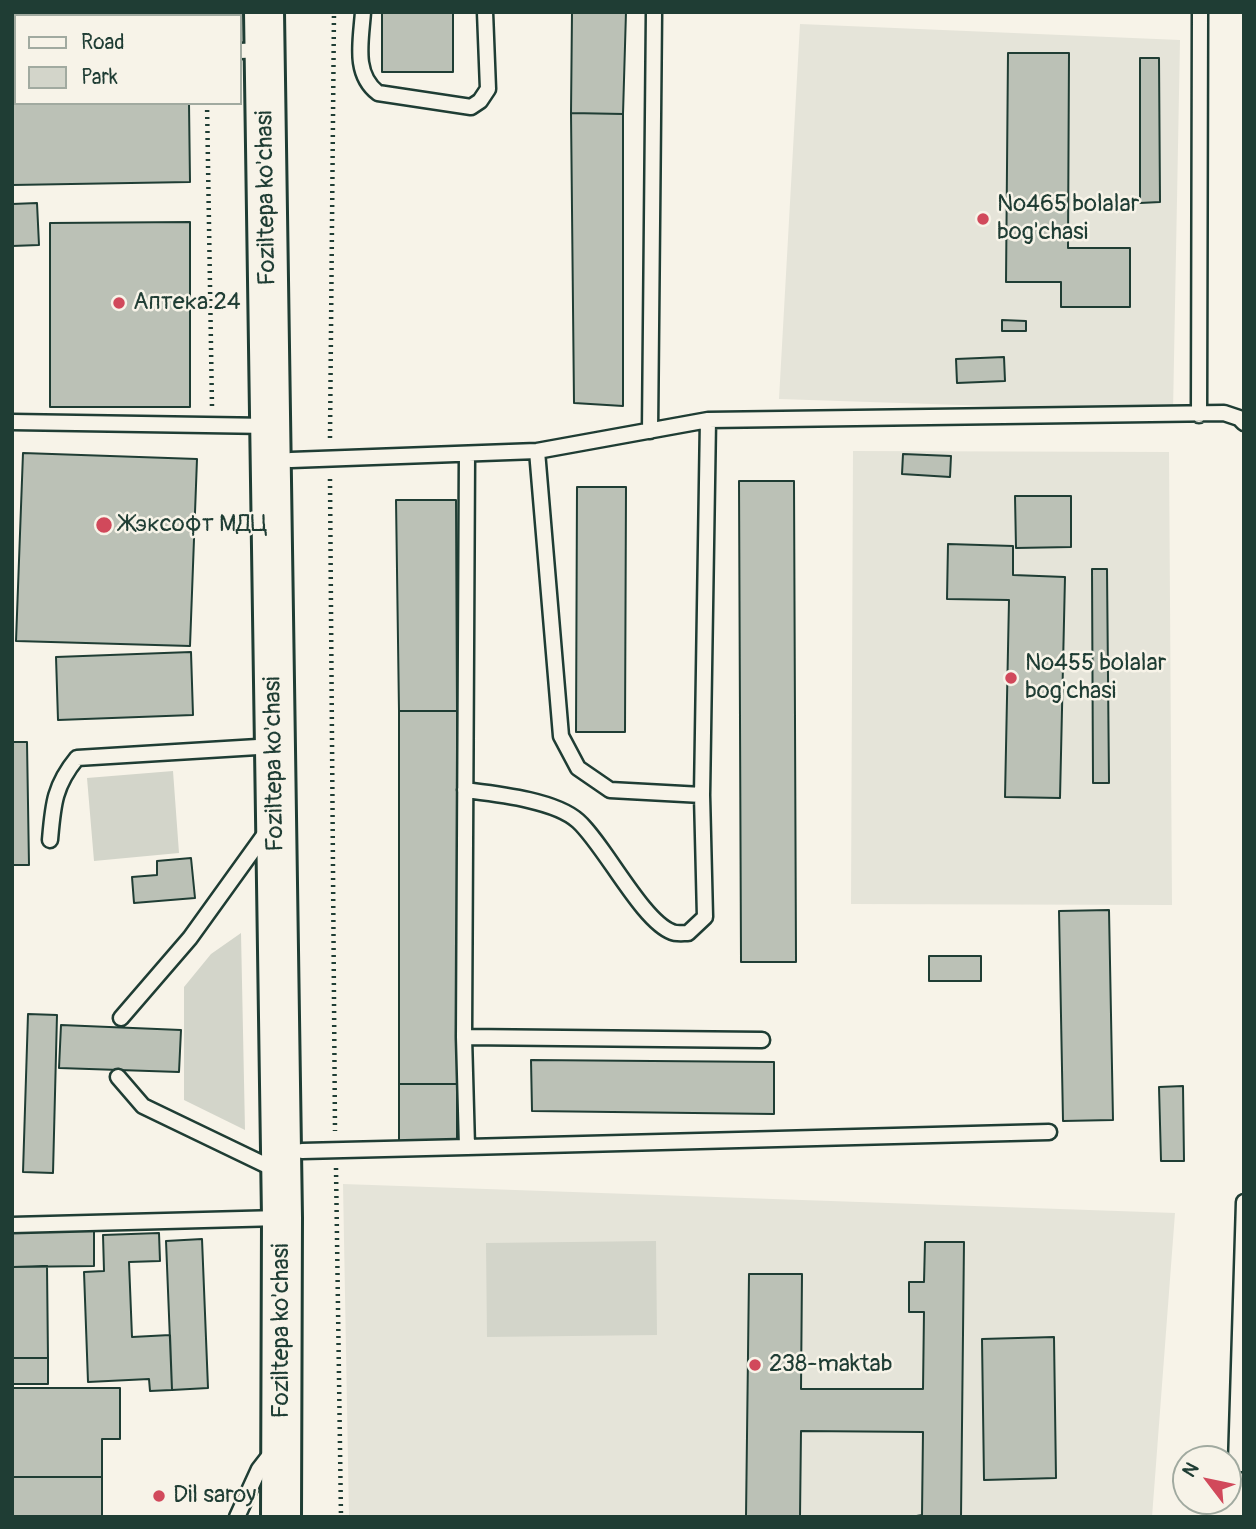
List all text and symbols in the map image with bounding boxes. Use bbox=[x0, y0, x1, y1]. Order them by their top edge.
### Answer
legend bbox=[14, 14, 242, 105]
text: Road bbox=[81, 29, 125, 56]
text: Park bbox=[81, 64, 118, 91]
street label: Foziltepa ko'chasi bbox=[251, 110, 283, 286]
place label: №465 bolalar bog'chasi bbox=[997, 191, 1139, 247]
marker: №465 bolalar bog'chasi bbox=[975, 211, 991, 227]
place label: Аптека 24 bbox=[133, 289, 241, 317]
marker: Аптека 24 bbox=[111, 295, 127, 311]
place label: Жэксофт МДЦ bbox=[120, 511, 268, 539]
marker: Жэксофт МДЦ bbox=[94, 515, 114, 535]
place label: №455 bolalar bog'chasi bbox=[1025, 650, 1166, 706]
marker: №455 bolalar bog'chasi bbox=[1003, 670, 1019, 686]
street label: Foziltepa ko'chasi bbox=[259, 676, 291, 852]
street label: Foziltepa ko'chasi bbox=[268, 1243, 296, 1419]
place label: 238-maktab bbox=[769, 1351, 893, 1379]
marker: 238-maktab bbox=[747, 1357, 763, 1373]
north arrow bbox=[1172, 1445, 1242, 1515]
text: N bbox=[1177, 1458, 1204, 1482]
place label: Dil saroy bbox=[173, 1482, 256, 1510]
marker: Dil saroy bbox=[151, 1488, 167, 1504]

